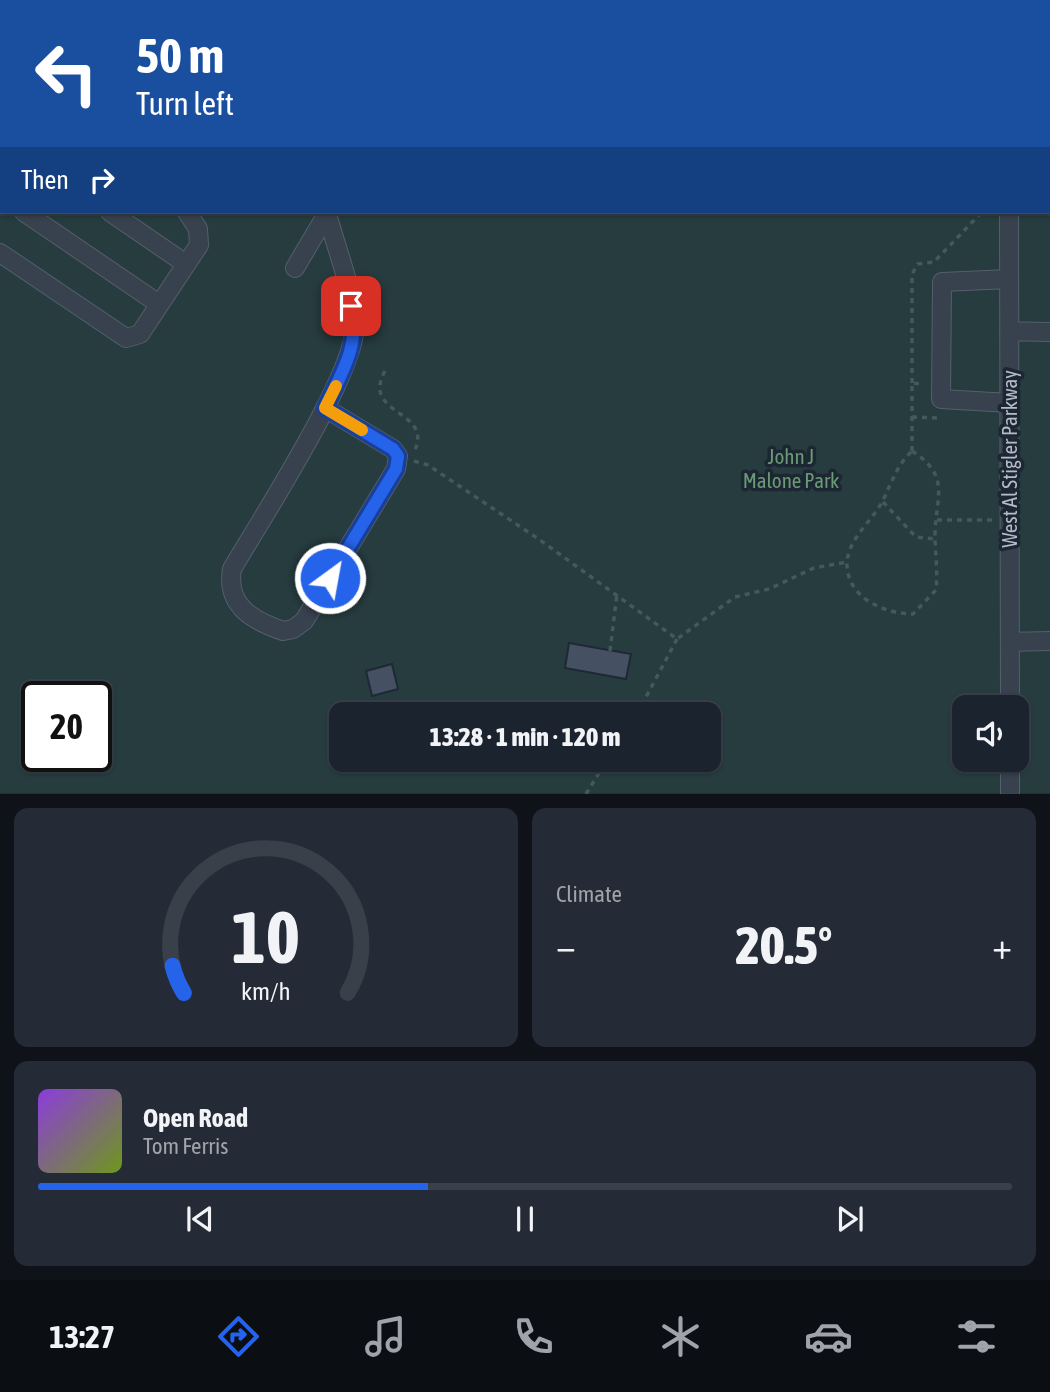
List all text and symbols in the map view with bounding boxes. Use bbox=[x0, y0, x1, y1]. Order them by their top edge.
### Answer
text: 50 m bbox=[136, 27, 224, 83]
icon: left bbox=[21, 28, 112, 119]
text: Turn left bbox=[136, 85, 234, 122]
icon: right bbox=[83, 161, 121, 199]
text: Then bbox=[21, 165, 69, 195]
pin bbox=[321, 276, 381, 336]
icon: arrive bbox=[332, 287, 370, 325]
street label: West Al Stigler Parkway bbox=[997, 370, 1021, 548]
park label: John J Malone Park bbox=[743, 444, 839, 492]
position arrow bbox=[293, 541, 367, 615]
speed limit sign: 20 bbox=[21, 681, 112, 772]
map controls bbox=[952, 695, 1029, 772]
button: sound bbox=[952, 695, 1029, 772]
text: 13:28 · 1 min · 120 m bbox=[430, 722, 620, 752]
text: Climate bbox=[556, 881, 622, 907]
text: 10 bbox=[232, 896, 300, 979]
text: 20.5° bbox=[736, 915, 832, 975]
text: − bbox=[556, 924, 576, 967]
text: + bbox=[992, 924, 1012, 967]
text: km/h bbox=[241, 977, 291, 1005]
text: Open Road bbox=[143, 1103, 248, 1133]
text: Tom Ferris bbox=[143, 1133, 228, 1159]
icon: previous bbox=[181, 1200, 219, 1238]
icon: pause bbox=[506, 1200, 544, 1238]
icon: next bbox=[831, 1200, 869, 1238]
icon: directions bbox=[214, 1312, 263, 1361]
icon: music bbox=[361, 1312, 410, 1361]
icon: phone bbox=[509, 1312, 558, 1361]
icon: climate bbox=[656, 1312, 705, 1361]
icon: car bbox=[804, 1312, 853, 1361]
icon: filters bbox=[952, 1312, 1001, 1361]
text: 13:27 bbox=[49, 1318, 115, 1355]

